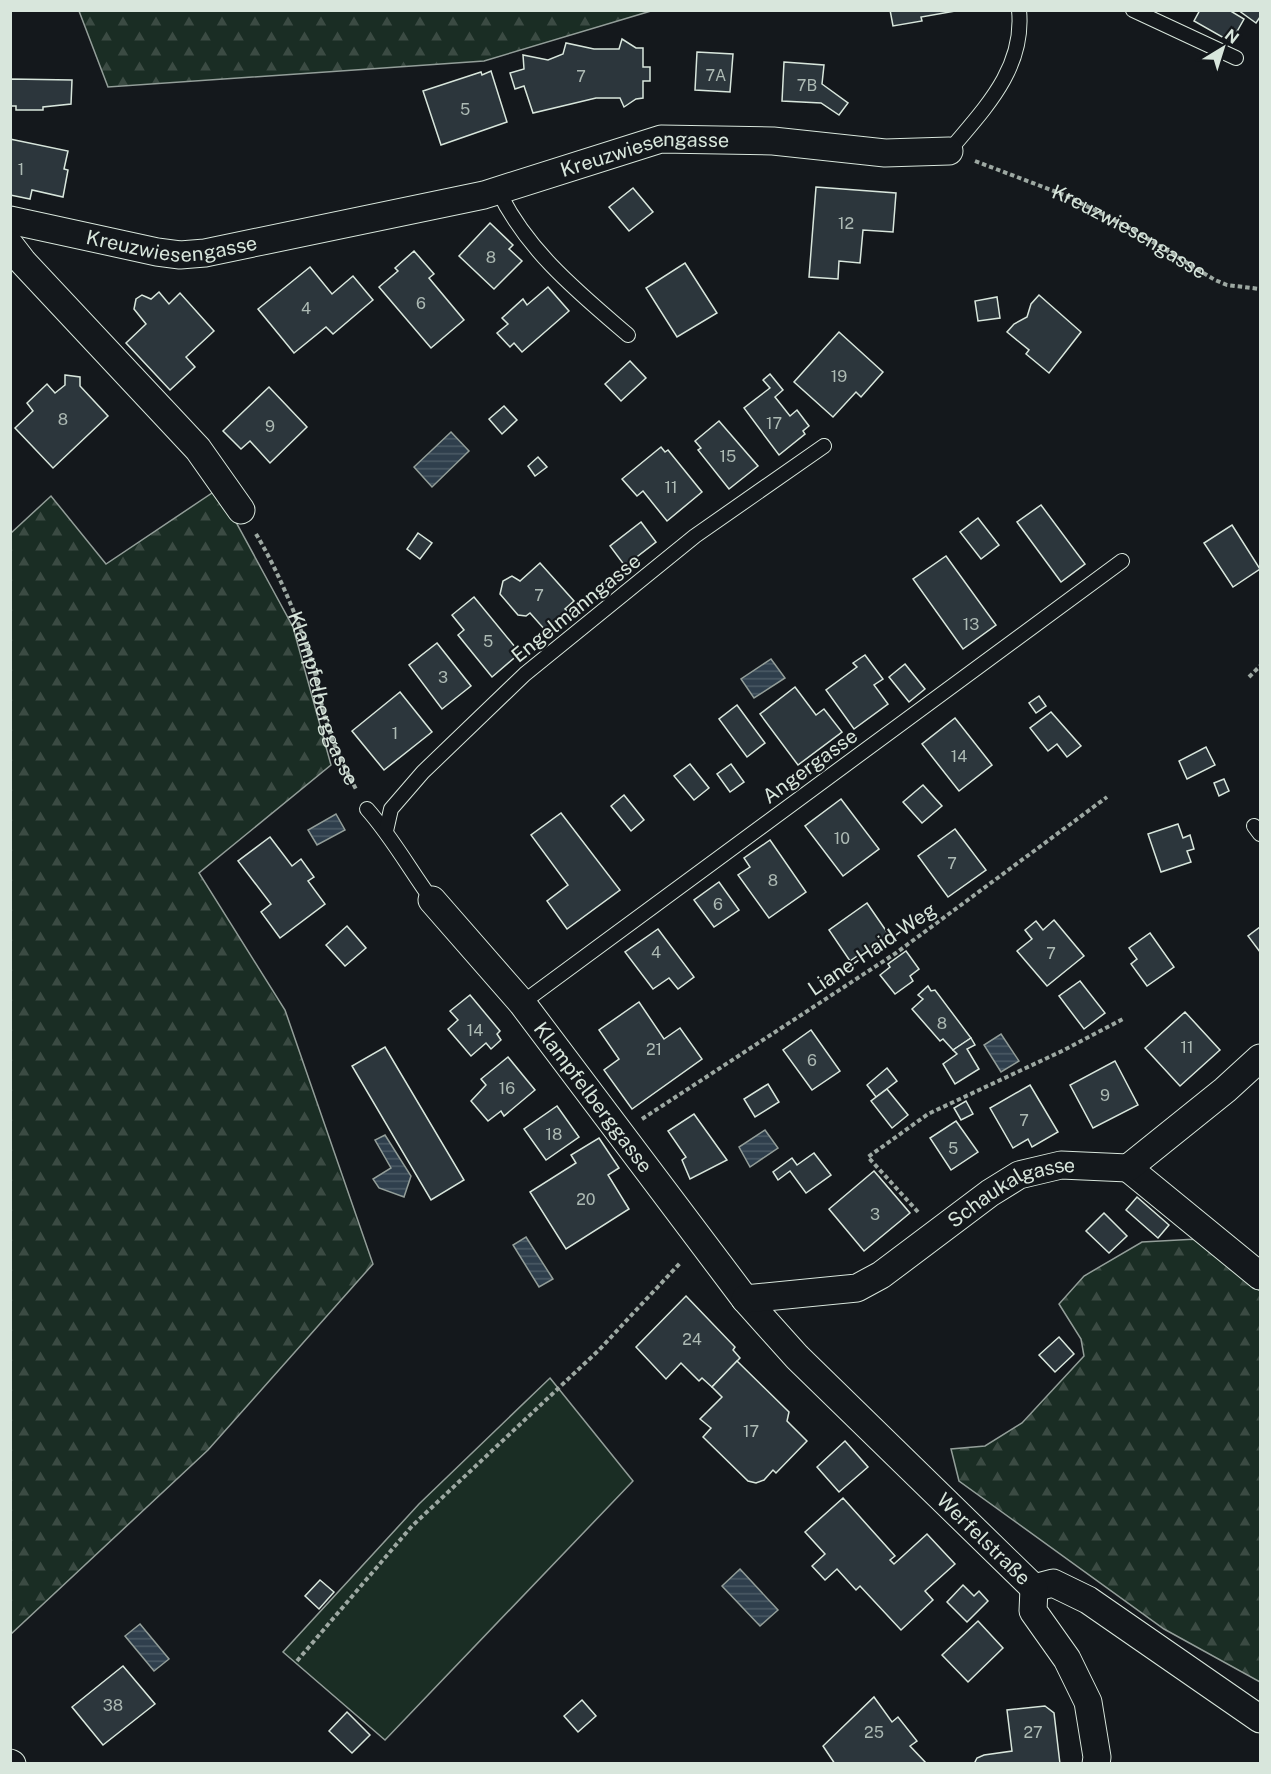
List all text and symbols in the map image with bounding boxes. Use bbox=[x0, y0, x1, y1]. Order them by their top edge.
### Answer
north arrow bbox=[1193, 18, 1253, 78]
text: N bbox=[1221, 25, 1243, 48]
house number: 7A bbox=[706, 66, 726, 85]
house number: 7 bbox=[576, 67, 586, 86]
house number: 7B bbox=[797, 76, 817, 95]
house number: 5 bbox=[460, 100, 470, 119]
street label: Kreuzwiesengasse bbox=[557, 127, 729, 182]
house number: 1 bbox=[18, 160, 24, 179]
street label: Kreuzwiesengasse bbox=[1049, 179, 1211, 284]
house number: 12 bbox=[838, 214, 854, 233]
street label: Kreuzwiesengasse bbox=[84, 225, 259, 267]
house number: 8 bbox=[486, 248, 496, 267]
house number: 6 bbox=[416, 294, 426, 313]
house number: 4 bbox=[301, 299, 311, 318]
house number: 19 bbox=[831, 367, 847, 386]
house number: 8 bbox=[58, 410, 68, 429]
house number: 17 bbox=[766, 414, 782, 433]
house number: 9 bbox=[265, 417, 275, 436]
house number: 15 bbox=[720, 447, 736, 466]
house number: 11 bbox=[664, 478, 678, 497]
street label: Engelmanngasse bbox=[507, 549, 645, 667]
house number: 7 bbox=[534, 586, 544, 605]
street label: Klampfelberggasse bbox=[283, 608, 364, 789]
house number: 13 bbox=[963, 615, 979, 634]
house number: 5 bbox=[483, 632, 493, 651]
house number: 3 bbox=[438, 668, 448, 687]
house number: 1 bbox=[392, 724, 398, 743]
street label: Angergasse bbox=[758, 724, 862, 808]
house number: 14 bbox=[951, 747, 967, 766]
house number: 10 bbox=[834, 829, 850, 848]
house number: 7 bbox=[947, 854, 957, 873]
house number: 8 bbox=[768, 871, 778, 890]
house number: 6 bbox=[713, 895, 723, 914]
street label: Liane-Haid-Weg bbox=[803, 897, 941, 1001]
house number: 4 bbox=[651, 943, 661, 962]
house number: 7 bbox=[1046, 944, 1056, 963]
house number: 8 bbox=[937, 1014, 947, 1033]
street label: Klampfelberggasse bbox=[529, 1017, 658, 1177]
house number: 14 bbox=[467, 1021, 483, 1040]
house number: 11 bbox=[1180, 1038, 1194, 1057]
house number: 21 bbox=[646, 1040, 662, 1059]
house number: 6 bbox=[807, 1051, 817, 1070]
house number: 16 bbox=[499, 1079, 515, 1098]
house number: 9 bbox=[1100, 1086, 1110, 1105]
house number: 7 bbox=[1019, 1111, 1029, 1130]
house number: 18 bbox=[546, 1125, 562, 1144]
house number: 5 bbox=[948, 1139, 958, 1158]
street label: Schaukalgasse bbox=[943, 1153, 1076, 1233]
house number: 20 bbox=[576, 1190, 596, 1209]
house number: 3 bbox=[870, 1205, 880, 1224]
house number: 24 bbox=[682, 1330, 702, 1349]
house number: 17 bbox=[743, 1422, 759, 1441]
street label: Werfelstraße bbox=[932, 1488, 1036, 1590]
house number: 38 bbox=[103, 1696, 123, 1715]
house number: 25 bbox=[864, 1723, 884, 1742]
house number: 27 bbox=[1023, 1723, 1043, 1742]

